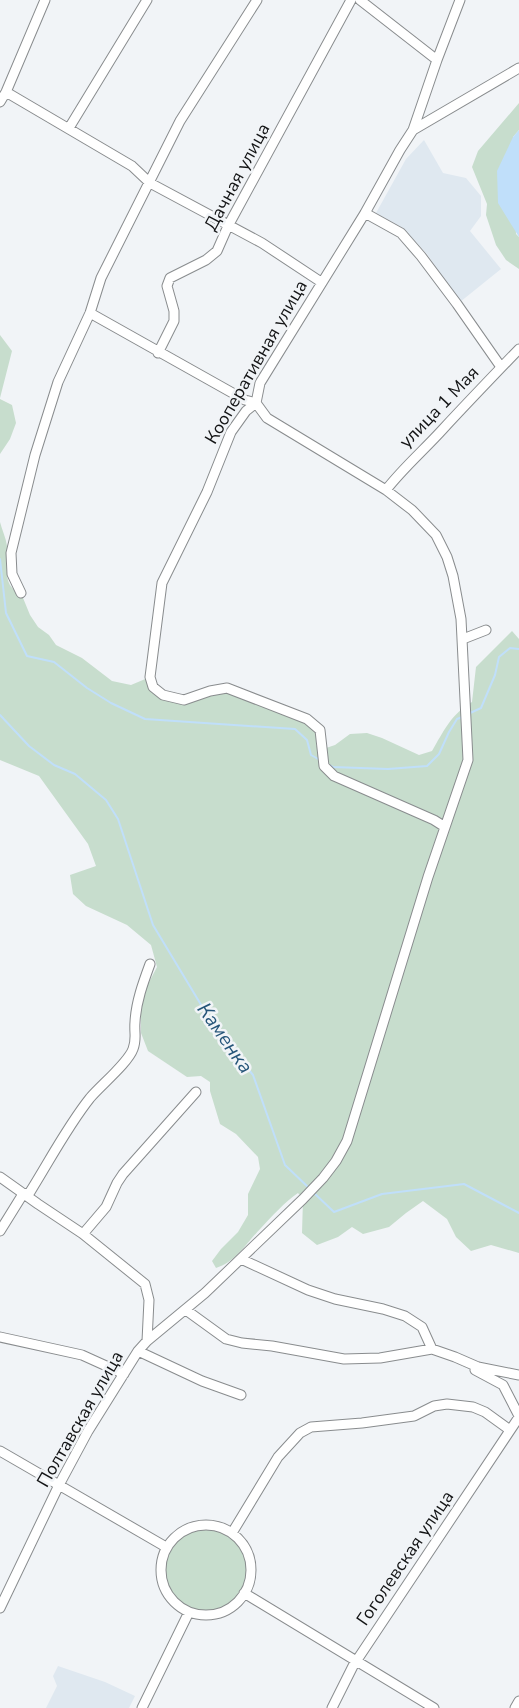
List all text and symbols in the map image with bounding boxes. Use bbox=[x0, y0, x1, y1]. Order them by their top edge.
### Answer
street label: Дачная улица bbox=[199, 119, 275, 235]
street label: Кооперативная улица bbox=[199, 276, 313, 448]
street label: улица 1 Мая bbox=[394, 361, 484, 453]
water label: Каменка bbox=[191, 997, 259, 1079]
street label: Полтавская улица bbox=[31, 1346, 129, 1492]
street label: Гоголевская улица bbox=[351, 1486, 459, 1630]

